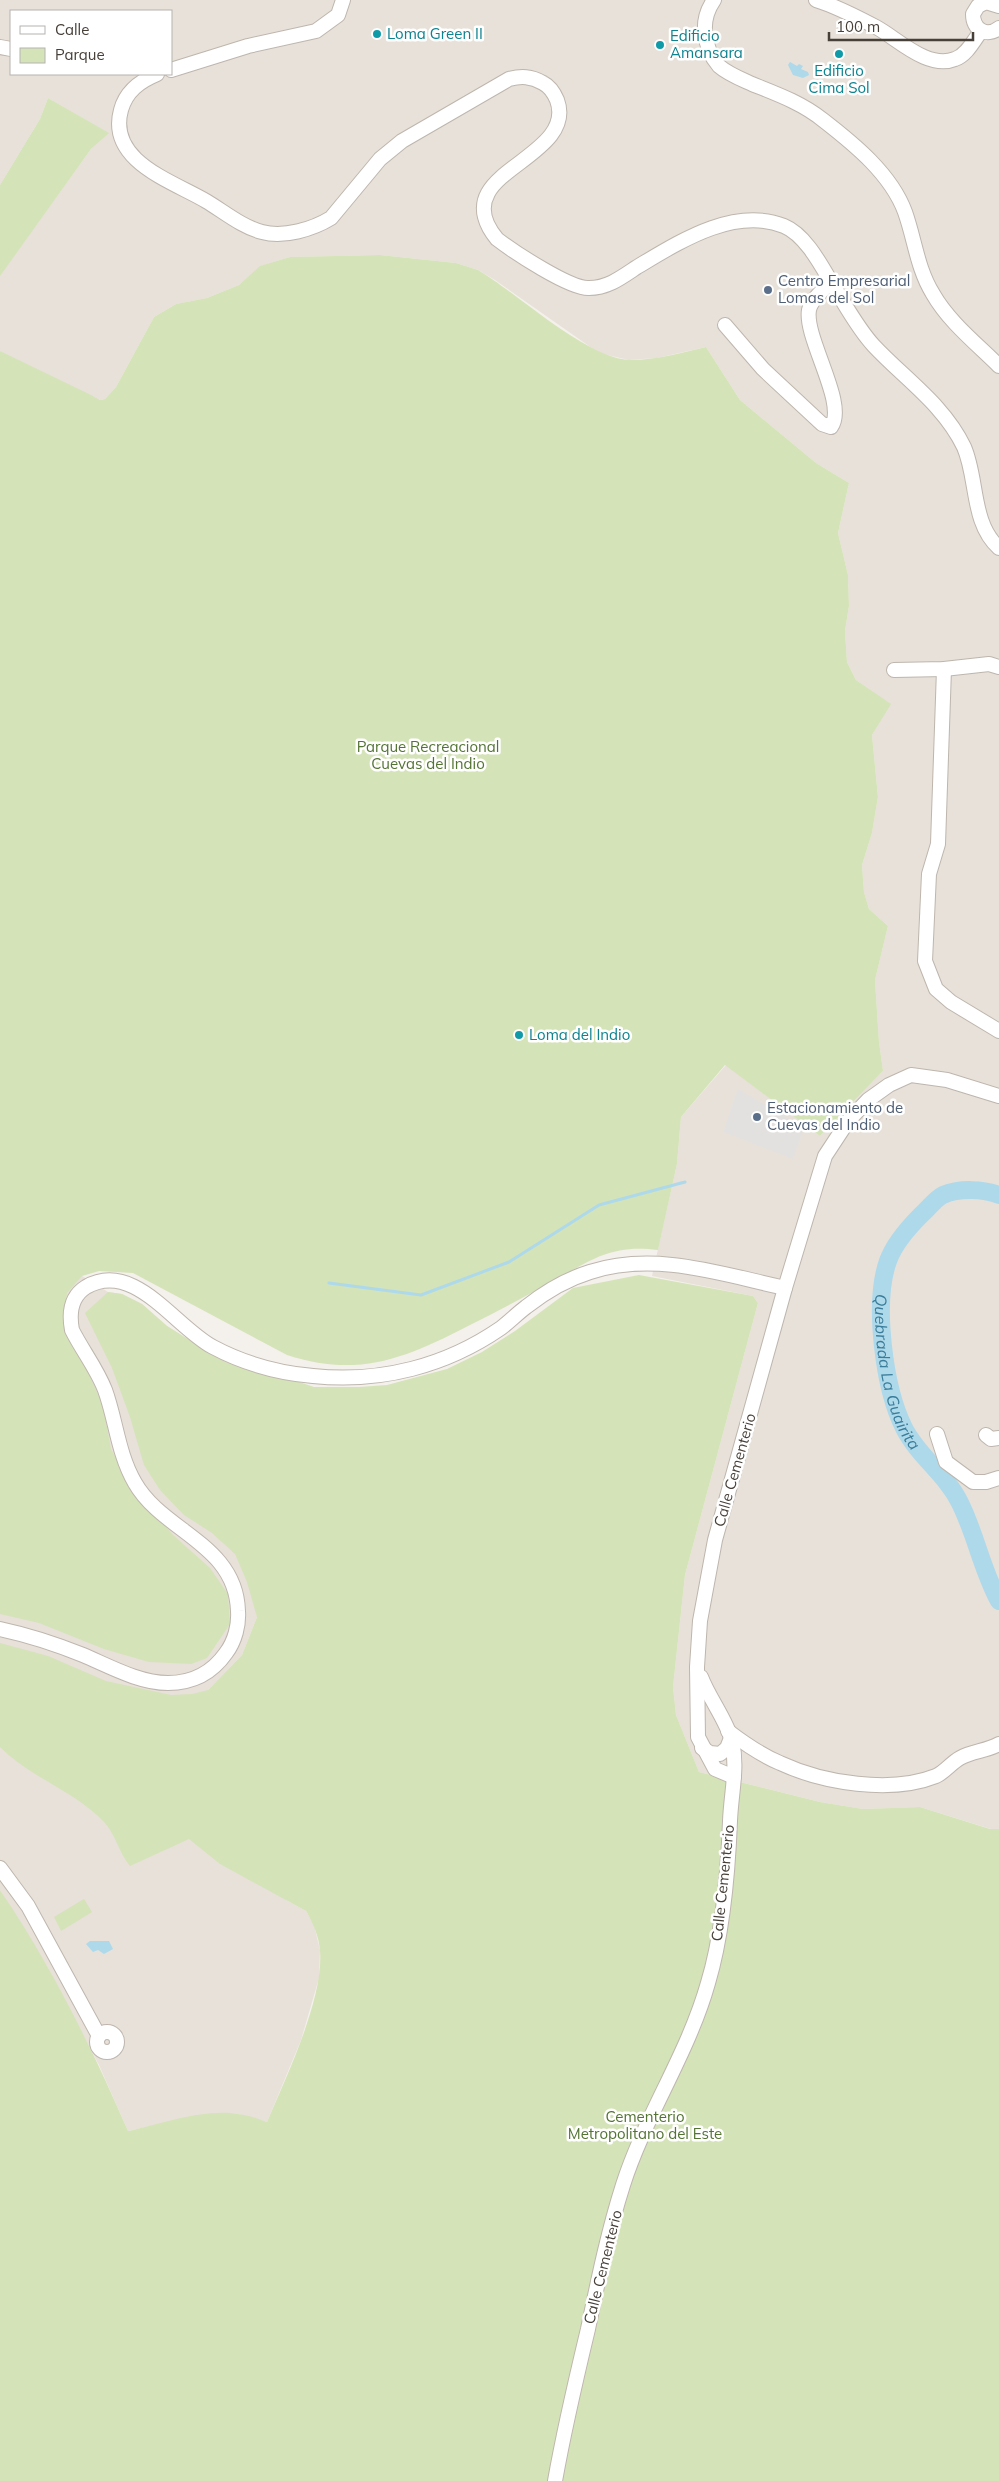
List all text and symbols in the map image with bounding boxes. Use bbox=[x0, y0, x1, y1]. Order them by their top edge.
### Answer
legend bbox=[10, 10, 172, 75]
scale bar bbox=[829, 10, 973, 42]
text: 100 m bbox=[836, 17, 880, 36]
text: Calle bbox=[55, 20, 89, 39]
place label: Loma Green II bbox=[387, 24, 483, 43]
place label: Edificio Amansara bbox=[670, 26, 743, 62]
marker: Loma Green II bbox=[371, 28, 383, 40]
marker: Edificio Amansara bbox=[654, 39, 666, 51]
text: Parque bbox=[55, 45, 105, 64]
marker: Edificio Cima Sol bbox=[833, 48, 845, 60]
place label: Edificio Cima Sol bbox=[808, 61, 870, 97]
place label: Centro Empresarial Lomas del Sol bbox=[778, 271, 910, 307]
marker: Centro Empresarial Lomas del Sol bbox=[762, 284, 774, 296]
park label: Parque Recreacional Cuevas del Indio bbox=[357, 737, 499, 773]
place label: Loma del Indio bbox=[529, 1025, 630, 1044]
marker: Loma del Indio bbox=[513, 1029, 525, 1041]
place label: Estacionamiento de Cuevas del Indio bbox=[767, 1098, 903, 1134]
marker: Estacionamiento de Cuevas del Indio bbox=[751, 1111, 763, 1123]
water label: Quebrada La Guairita bbox=[871, 1294, 925, 1454]
street label: Calle Cementerio bbox=[709, 1411, 760, 1529]
street label: Calle Cementerio bbox=[707, 1824, 738, 1942]
park label: Cementerio Metropolitano del Este bbox=[568, 2107, 722, 2143]
street label: Calle Cementerio bbox=[579, 2208, 626, 2326]

